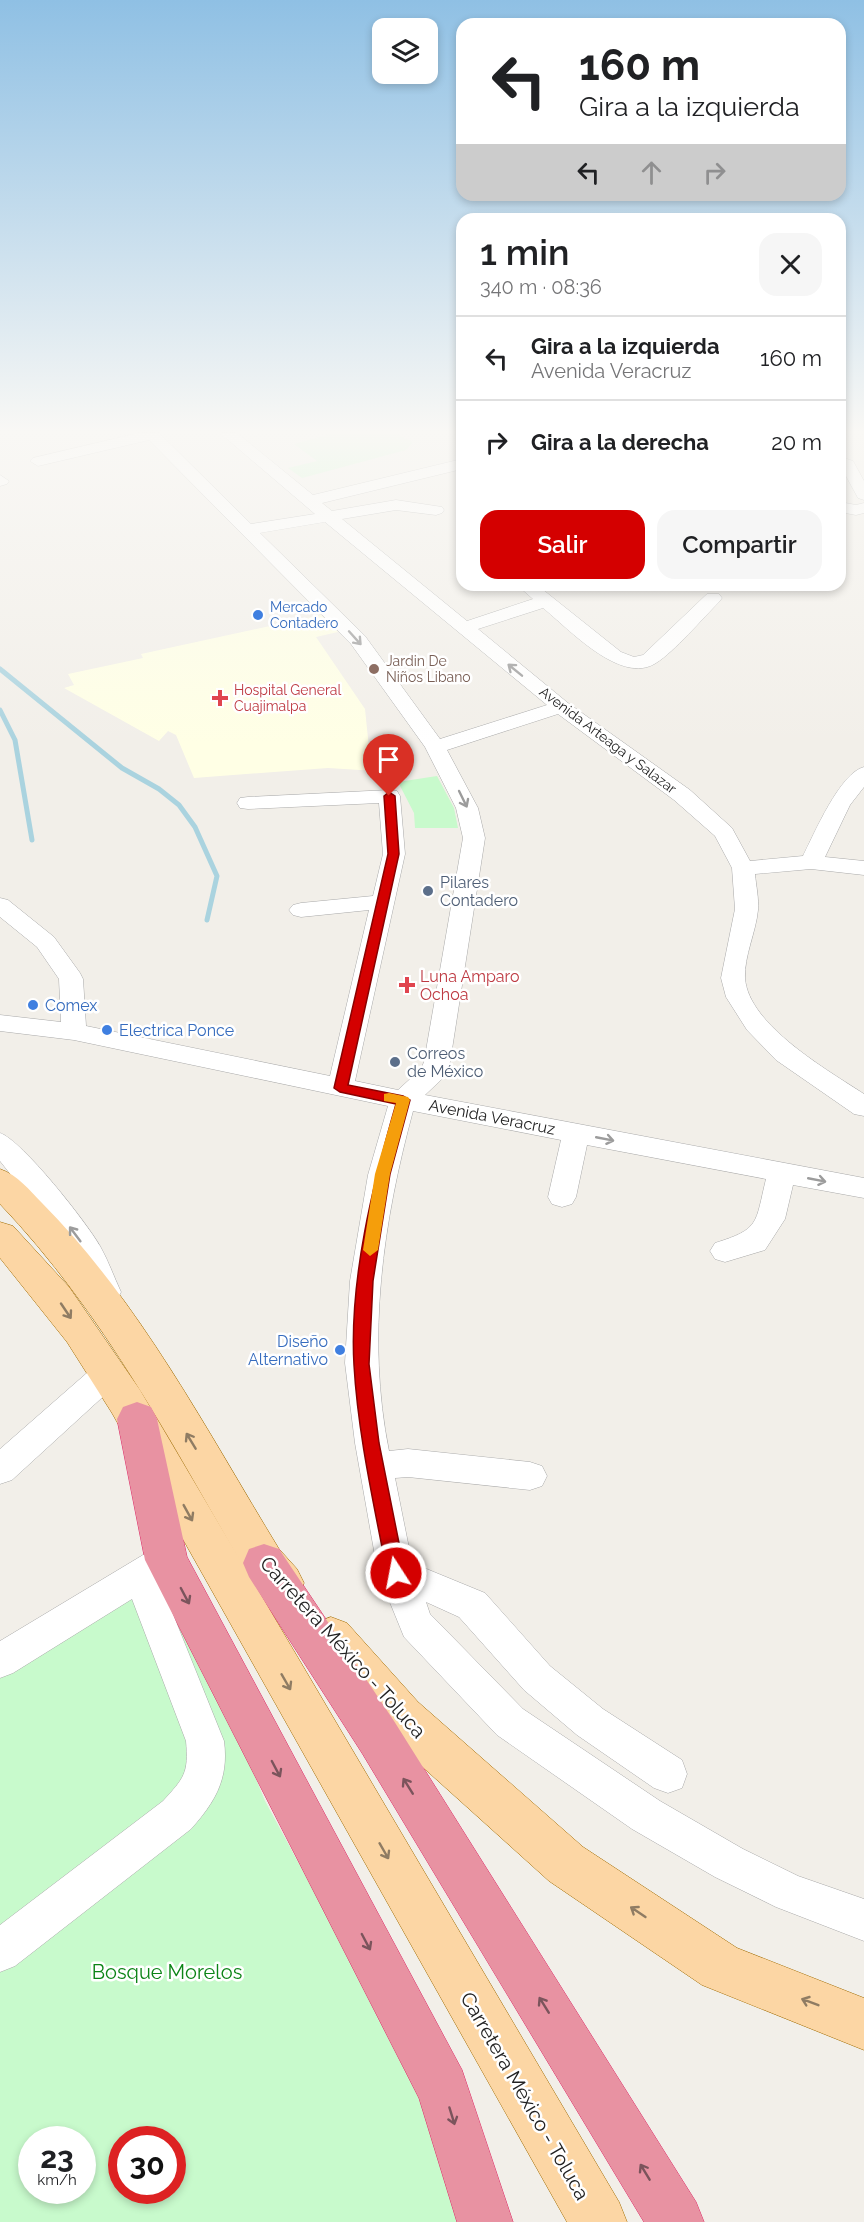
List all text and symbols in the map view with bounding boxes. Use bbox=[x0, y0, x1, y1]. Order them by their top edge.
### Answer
map controls bbox=[372, 18, 438, 84]
button: layers bbox=[372, 18, 438, 84]
text: 160 m bbox=[579, 41, 700, 90]
icon: left bbox=[480, 42, 558, 120]
text: Gira a la izquierda bbox=[579, 91, 800, 122]
icon: left bbox=[572, 156, 605, 189]
icon: ahead bbox=[635, 156, 668, 189]
icon: right bbox=[698, 156, 731, 189]
text: 1 min bbox=[480, 231, 569, 273]
button: close bbox=[759, 233, 822, 296]
text: 340 m · 08:36 bbox=[480, 275, 602, 299]
text: Gira a la izquierda bbox=[531, 333, 720, 359]
icon: left bbox=[480, 342, 513, 375]
text: 160 m bbox=[760, 345, 822, 371]
text: Avenida Veracruz bbox=[531, 359, 691, 383]
icon: right bbox=[480, 426, 513, 459]
text: Gira a la derecha bbox=[531, 429, 709, 455]
text: 20 m bbox=[771, 429, 822, 455]
button: Salir bbox=[480, 510, 645, 579]
button: Compartir bbox=[657, 510, 822, 579]
place label: Mercado Contadero bbox=[270, 599, 338, 631]
marker: Mercado Contadero bbox=[251, 608, 265, 622]
one-way arrow bbox=[348, 630, 362, 645]
place label: Jardin De Niños Libano bbox=[386, 653, 471, 685]
marker: Jardin De Niños Libano bbox=[367, 662, 381, 676]
one-way arrow bbox=[508, 664, 524, 677]
place label: Hospital General Cuajimalpa bbox=[234, 682, 341, 714]
street label: Avenida Arteaga y Salazar bbox=[536, 683, 680, 797]
marker: Hospital General Cuajimalpa bbox=[211, 689, 229, 707]
pin bbox=[363, 734, 414, 796]
icon: arrive bbox=[372, 743, 405, 776]
one-way arrow bbox=[457, 790, 469, 808]
place label: Pilares Contadero bbox=[440, 873, 518, 910]
marker: Pilares Contadero bbox=[421, 884, 435, 898]
place label: Luna Amparo Ochoa bbox=[420, 967, 519, 1004]
marker: Luna Amparo Ochoa bbox=[398, 976, 416, 994]
place label: Comex bbox=[45, 996, 97, 1015]
marker: Comex bbox=[26, 998, 40, 1012]
place label: Electrica Ponce bbox=[119, 1021, 234, 1040]
marker: Electrica Ponce bbox=[100, 1023, 114, 1037]
place label: Correos de México bbox=[407, 1044, 483, 1081]
marker: Correos de México bbox=[388, 1055, 402, 1069]
street label: Avenida Veracruz bbox=[427, 1095, 557, 1139]
one-way arrow bbox=[595, 1134, 614, 1145]
one-way arrow bbox=[807, 1175, 826, 1186]
one-way arrow bbox=[68, 1226, 81, 1242]
one-way arrow bbox=[60, 1302, 72, 1319]
place label: Diseño Alternativo bbox=[248, 1332, 328, 1369]
marker: Diseño Alternativo bbox=[333, 1343, 347, 1357]
one-way arrow bbox=[184, 1433, 196, 1450]
one-way arrow bbox=[183, 1505, 195, 1522]
position arrow bbox=[364, 1541, 428, 1605]
street label: Carretera México - Toluca bbox=[255, 1551, 431, 1743]
one-way arrow bbox=[179, 1587, 191, 1604]
one-way arrow bbox=[280, 1673, 292, 1690]
one-way arrow bbox=[270, 1760, 282, 1778]
one-way arrow bbox=[402, 1778, 414, 1795]
one-way arrow bbox=[378, 1842, 390, 1859]
one-way arrow bbox=[630, 1906, 647, 1918]
one-way arrow bbox=[361, 1932, 372, 1950]
park label: Bosque Morelos bbox=[92, 1960, 242, 1984]
street label: Carretera México - Toluca bbox=[456, 1988, 594, 2204]
one-way arrow bbox=[801, 1996, 819, 2007]
one-way arrow bbox=[538, 1997, 550, 2014]
one-way arrow bbox=[447, 2106, 458, 2125]
speed limit sign: 30 bbox=[108, 2126, 186, 2204]
text: 23 bbox=[40, 2140, 74, 2175]
one-way arrow bbox=[639, 2164, 651, 2181]
text: km/h bbox=[37, 2171, 77, 2189]

